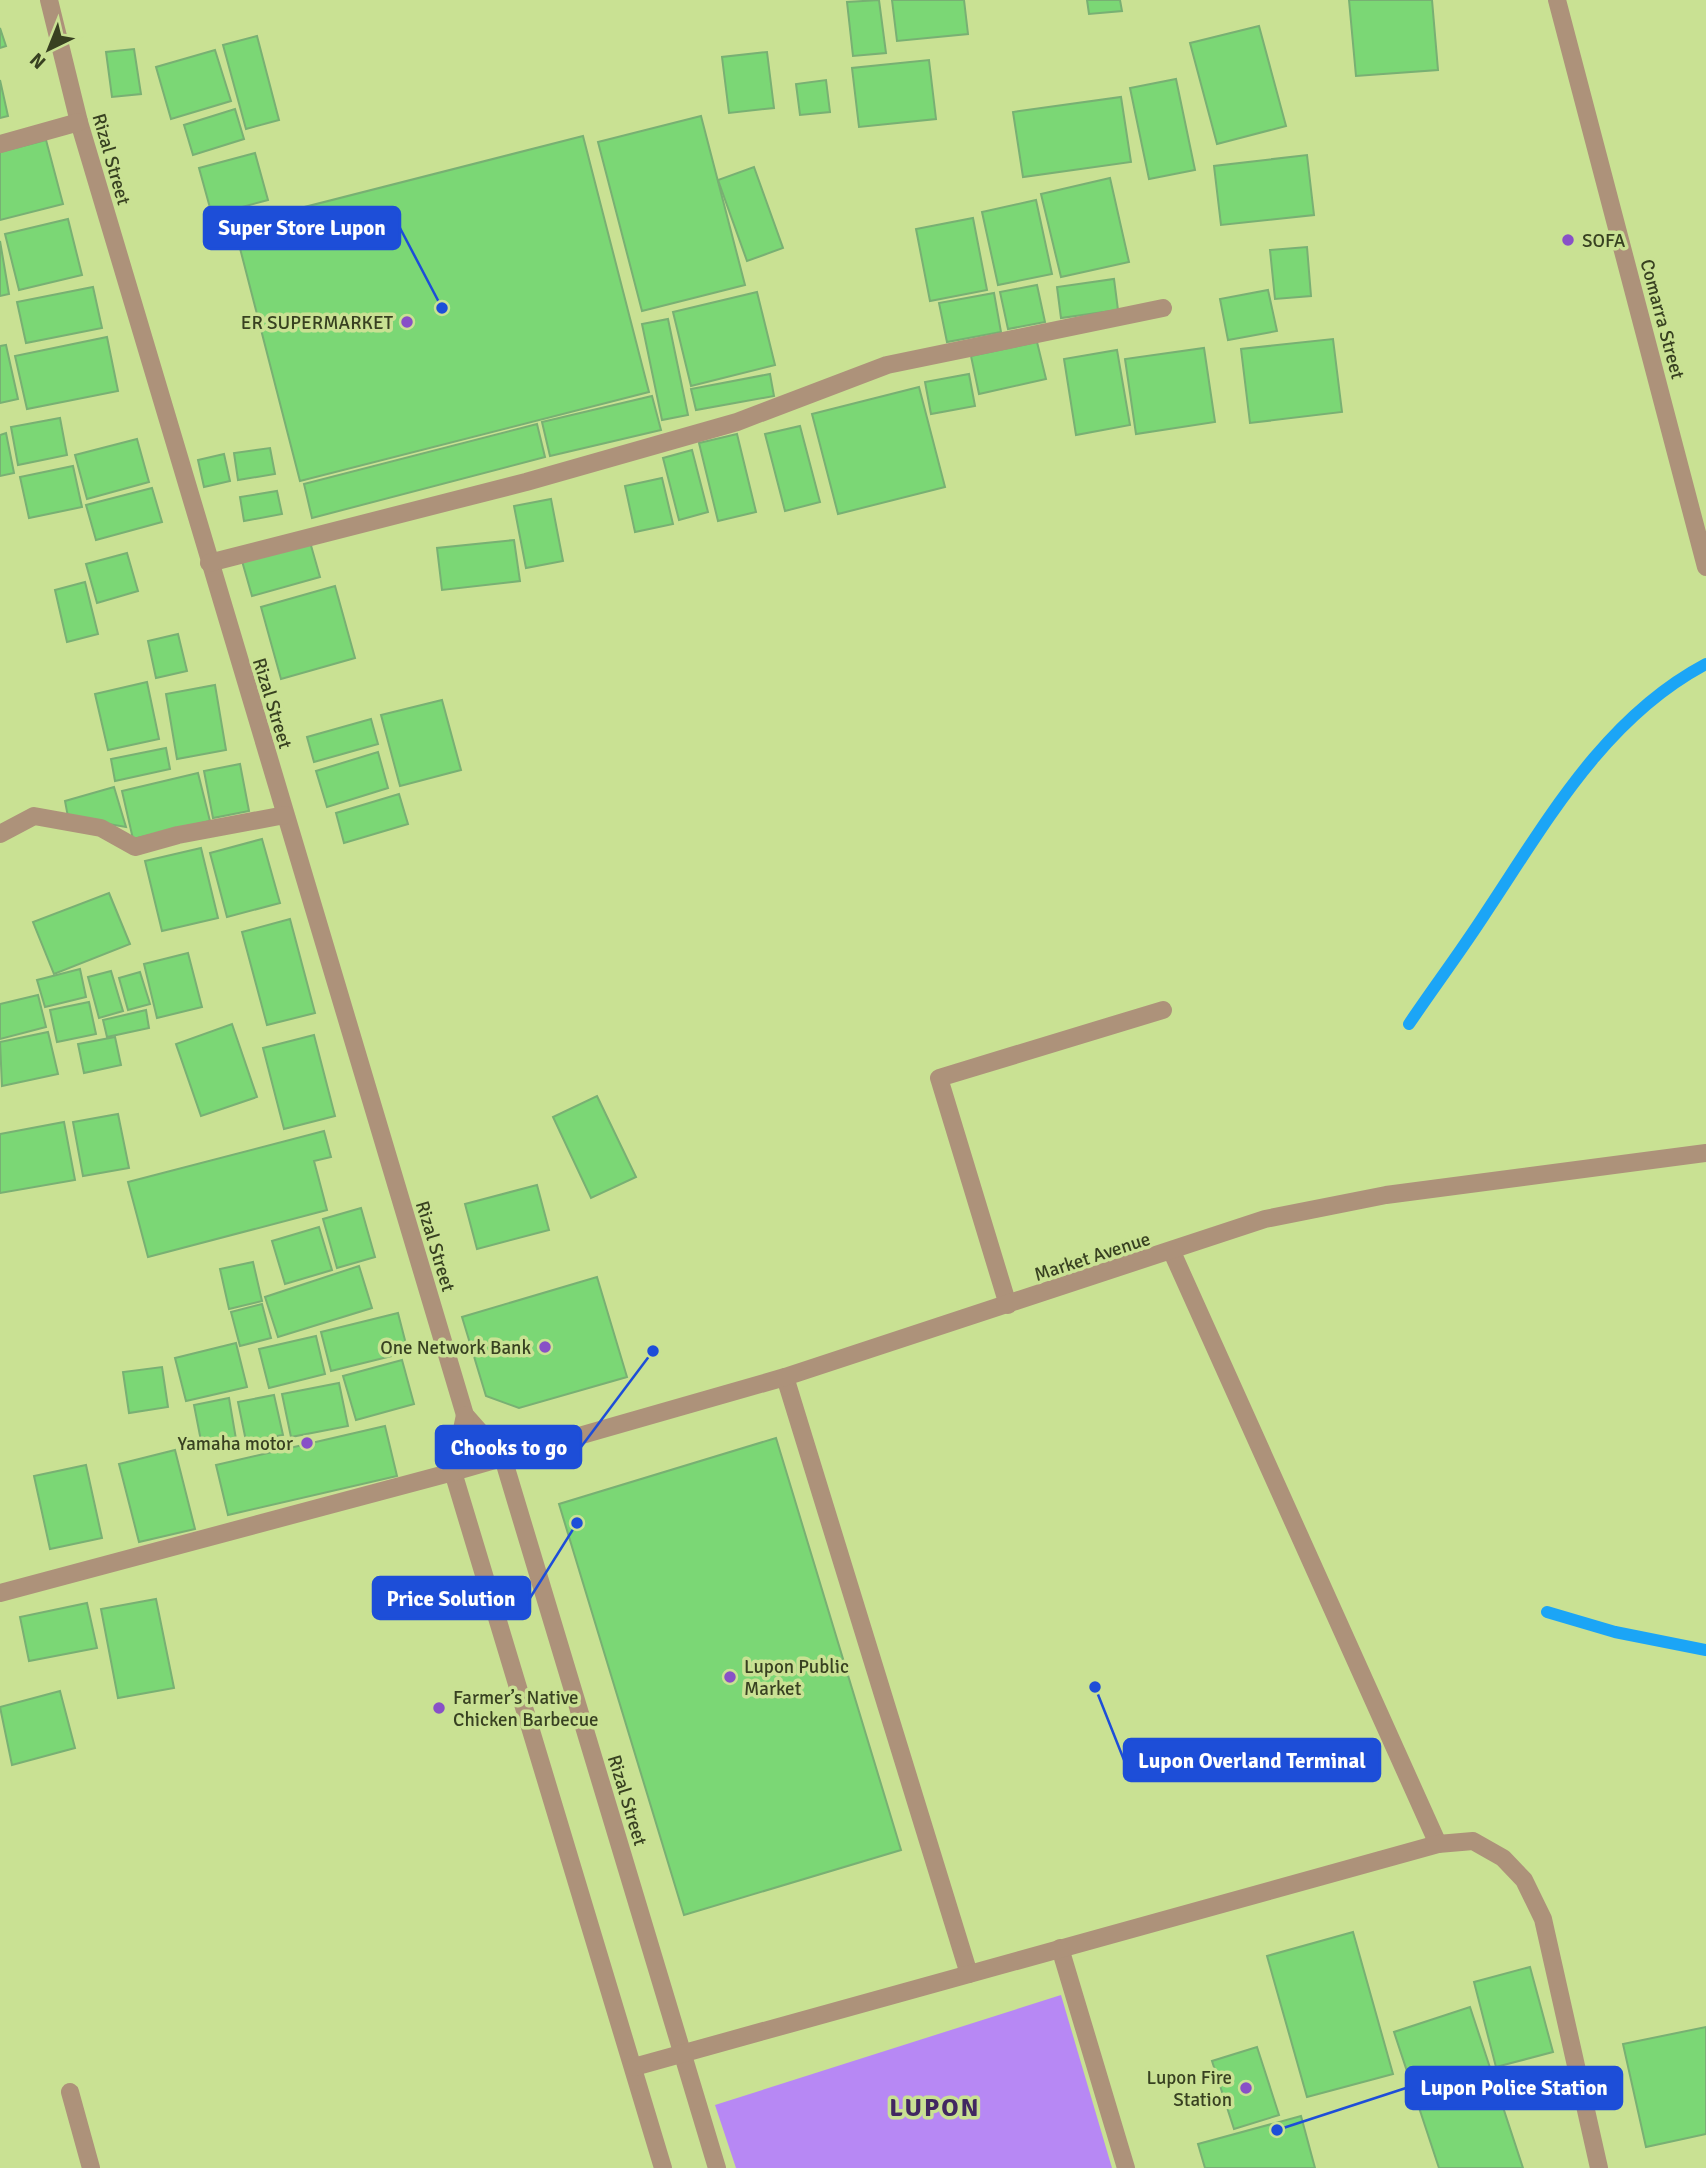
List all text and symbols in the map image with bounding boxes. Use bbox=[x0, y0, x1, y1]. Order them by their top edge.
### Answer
north arrow bbox=[14, 14, 84, 84]
text: N bbox=[25, 47, 51, 74]
street label: Rizal Street bbox=[87, 111, 136, 208]
callout: Super Store Lupon bbox=[204, 207, 400, 249]
text: Super Store Lupon bbox=[218, 215, 386, 241]
place label: SOFA bbox=[1582, 229, 1626, 253]
marker: SOFA bbox=[1560, 232, 1576, 248]
street label: Comarra Street bbox=[1635, 257, 1690, 382]
place label: ER SUPERMARKET bbox=[241, 311, 394, 335]
marker: ER SUPERMARKET bbox=[399, 314, 415, 330]
street label: Rizal Street bbox=[247, 655, 297, 752]
street label: Rizal Street bbox=[410, 1198, 460, 1295]
street label: Market Avenue bbox=[1031, 1227, 1154, 1287]
place label: One Network Bank bbox=[380, 1336, 531, 1360]
marker: One Network Bank bbox=[537, 1339, 553, 1355]
callout: Chooks to go bbox=[436, 1426, 581, 1468]
place label: Yamaha motor bbox=[178, 1432, 293, 1456]
marker: Yamaha motor bbox=[299, 1435, 315, 1451]
text: Chooks to go bbox=[451, 1435, 567, 1461]
callout: Price Solution bbox=[373, 1577, 530, 1619]
text: Price Solution bbox=[386, 1586, 516, 1612]
place label: Lupon Public Market bbox=[744, 1655, 849, 1701]
marker: Lupon Public Market bbox=[722, 1669, 738, 1685]
place label: Farmer’s Native Chicken Barbecue bbox=[453, 1686, 599, 1732]
marker: Farmer’s Native Chicken Barbecue bbox=[431, 1700, 447, 1716]
callout: Lupon Overland Terminal bbox=[1124, 1739, 1380, 1781]
text: Lupon Overland Terminal bbox=[1138, 1748, 1366, 1774]
street label: Rizal Street bbox=[602, 1752, 652, 1849]
place label: Lupon Fire Station bbox=[1146, 2066, 1232, 2112]
callout: Lupon Police Station bbox=[1406, 2067, 1622, 2109]
text: Lupon Police Station bbox=[1420, 2075, 1608, 2101]
marker: Lupon Fire Station bbox=[1238, 2080, 1254, 2096]
district label: LUPON bbox=[889, 2092, 981, 2124]

